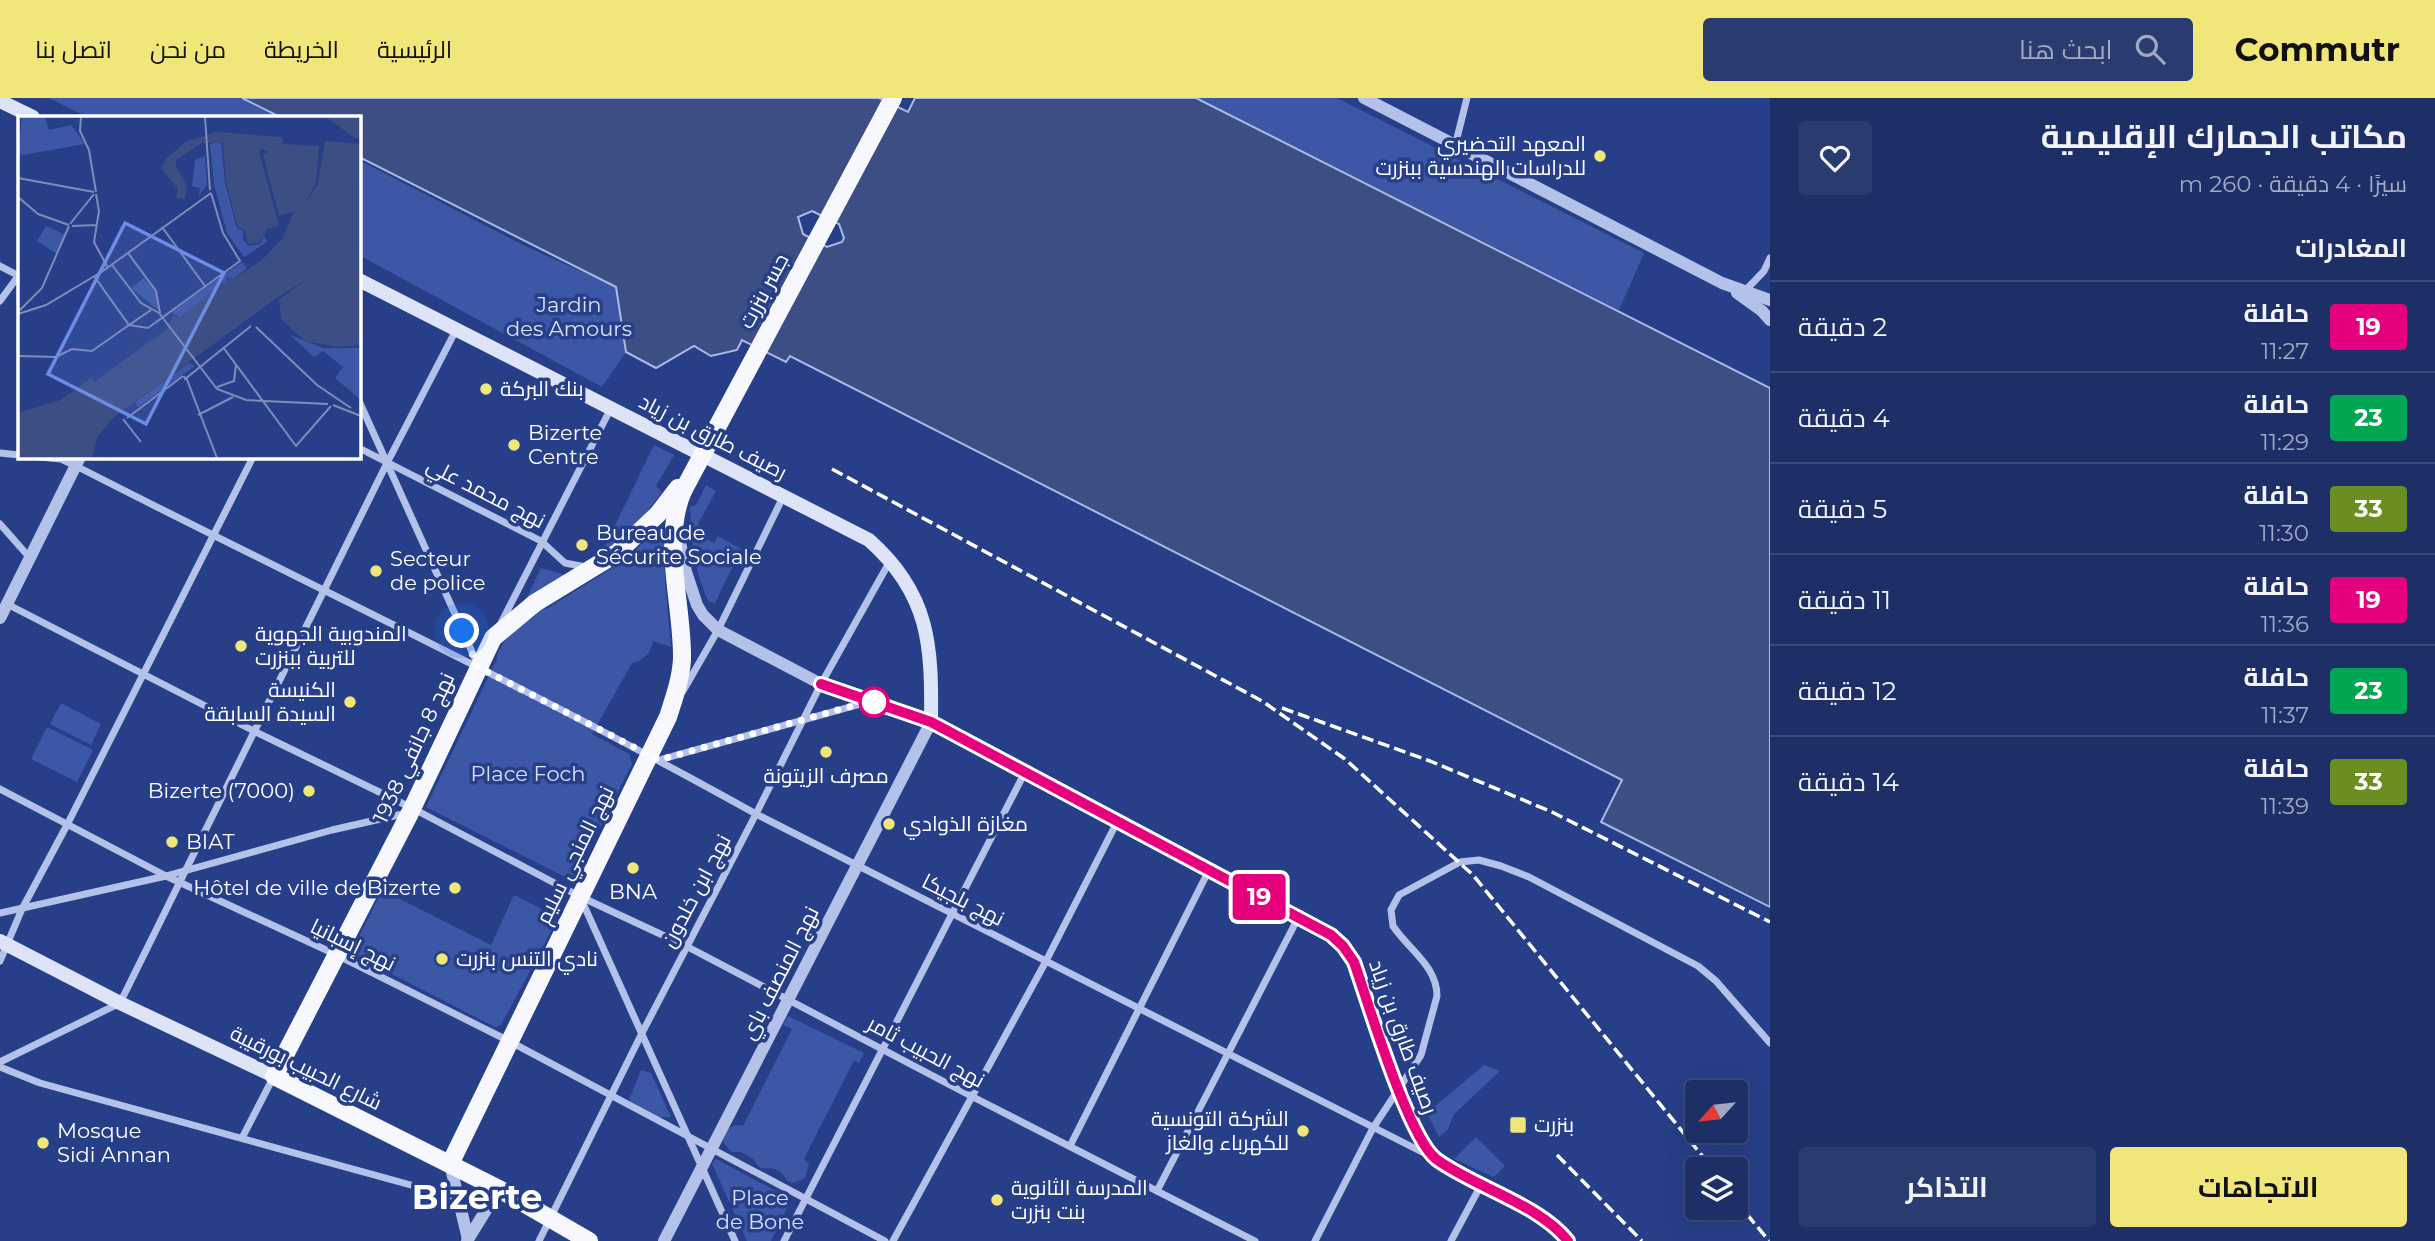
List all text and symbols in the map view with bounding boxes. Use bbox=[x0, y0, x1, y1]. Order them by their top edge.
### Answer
search box bbox=[1703, 18, 2193, 81]
text: Commutr bbox=[2235, 29, 2400, 69]
icon: search bbox=[2131, 30, 2169, 68]
text: ابحث هنا bbox=[2019, 34, 2113, 66]
text: اتصل بنا bbox=[35, 35, 112, 64]
text: من نحن bbox=[150, 35, 226, 64]
text: الخريطة bbox=[264, 35, 339, 64]
text: الرئيسية bbox=[377, 35, 452, 64]
inset map bbox=[18, 116, 360, 458]
text: مكاتب الجمارك الإقليمية bbox=[2041, 116, 2407, 156]
button: heart bbox=[1798, 121, 1872, 195]
place label: المعهد التحضيري للدراسات الهندسية ببنزرت bbox=[1375, 131, 1586, 181]
marker: المعهد التحضيري للدراسات الهندسية ببنزرت bbox=[1592, 148, 1608, 164]
text: سيرًا · 4 دقيقة · 260 m bbox=[2179, 170, 2407, 198]
text: المغادرات bbox=[2295, 232, 2407, 264]
street label: جسر بنزرت bbox=[733, 249, 794, 333]
park label: Jardin des Amours bbox=[506, 292, 632, 341]
text: حافلة bbox=[2244, 297, 2309, 329]
text: 2 دقيقة bbox=[1798, 311, 1887, 343]
text: 19 bbox=[2356, 312, 2381, 341]
text: 11:27 bbox=[2261, 337, 2309, 365]
place label: بنك البركة bbox=[500, 376, 584, 401]
marker: بنك البركة bbox=[478, 381, 494, 397]
text: حافلة bbox=[2244, 388, 2309, 420]
street label: رصيف طارق بن زياد bbox=[635, 389, 791, 485]
text: 4 دقيقة bbox=[1798, 402, 1890, 434]
text: 23 bbox=[2354, 403, 2383, 432]
place label: Bizerte Centre bbox=[528, 420, 602, 469]
text: 11:29 bbox=[2260, 428, 2309, 456]
marker: Bizerte Centre bbox=[506, 437, 522, 453]
street label: نهج محمد علي bbox=[421, 452, 550, 537]
text: حافلة bbox=[2244, 479, 2309, 511]
text: 5 دقيقة bbox=[1798, 493, 1887, 525]
text: 33 bbox=[2354, 494, 2383, 523]
text: 11:30 bbox=[2259, 519, 2309, 547]
place label: Bureau de Sécurite Sociale bbox=[596, 520, 762, 569]
marker: Bureau de Sécurite Sociale bbox=[574, 537, 590, 553]
place label: Secteur de police bbox=[390, 546, 485, 595]
marker: Secteur de police bbox=[368, 563, 384, 579]
text: حافلة bbox=[2244, 570, 2309, 602]
text: 11 دقيقة bbox=[1798, 584, 1891, 616]
text: 19 bbox=[2356, 585, 2381, 614]
text: 11:36 bbox=[2261, 610, 2309, 638]
your location bbox=[444, 613, 479, 648]
place label: المندوبية الجهوية للتربية ببنزرت bbox=[255, 621, 407, 670]
marker: المندوبية الجهوية للتربية ببنزرت bbox=[233, 638, 249, 654]
text: حافلة bbox=[2244, 661, 2309, 693]
street label: نهج 8 جانفي 1938 bbox=[368, 668, 463, 829]
text: 12 دقيقة bbox=[1798, 675, 1897, 707]
text: 23 bbox=[2354, 676, 2383, 705]
place label: الكنيسة السيدة السابقة bbox=[204, 677, 336, 726]
unlabelled marker bbox=[859, 687, 889, 717]
marker: الكنيسة السيدة السابقة bbox=[342, 694, 358, 710]
text: 11:37 bbox=[2261, 701, 2309, 729]
marker: مصرف الزيتونة bbox=[818, 744, 834, 760]
text: حافلة bbox=[2244, 752, 2309, 784]
park label: Place Foch bbox=[471, 761, 585, 786]
place label: مصرف الزيتونة bbox=[763, 763, 889, 788]
text: 14 دقيقة bbox=[1798, 766, 1899, 798]
text: 33 bbox=[2354, 767, 2383, 796]
place label: Bizerte (7000) bbox=[148, 778, 295, 803]
street label: نهج المنجي سليم bbox=[530, 782, 622, 930]
marker: Bizerte (7000) bbox=[301, 783, 317, 799]
text: 11:39 bbox=[2261, 792, 2309, 820]
place label: مغازة الذوادي bbox=[903, 811, 1028, 840]
marker: مغازة الذوادي bbox=[881, 816, 897, 832]
place label: BIAT bbox=[186, 829, 235, 854]
street label: نهج ابن خلدون bbox=[655, 830, 738, 952]
marker: BIAT bbox=[164, 834, 180, 850]
marker: BNA bbox=[625, 860, 641, 876]
street label: نهج بلجيكا bbox=[917, 868, 1009, 933]
line badge: 19 bbox=[1228, 874, 1290, 920]
place label: Hôtel de ville de Bizerte bbox=[193, 875, 441, 900]
place label: BNA bbox=[609, 879, 658, 904]
marker: Hôtel de ville de Bizerte bbox=[447, 880, 463, 896]
text: 19 bbox=[1247, 882, 1271, 911]
street label: نهج المنصف باي bbox=[735, 902, 827, 1045]
street label: نهج إسبانيا bbox=[306, 913, 400, 978]
place label: نادي التنس بنزرت bbox=[456, 946, 598, 975]
marker: نادي التنس بنزرت bbox=[434, 951, 450, 967]
street label: رصيف طارق بن زياد bbox=[1363, 956, 1443, 1118]
street label: نهج الحبيب ثامر bbox=[862, 1010, 989, 1095]
street label: شارع الحبيب بورقيبة bbox=[225, 1020, 386, 1117]
north arrow bbox=[1685, 1080, 1748, 1143]
map controls bbox=[1685, 1080, 1748, 1220]
place label: الشركة التونسية للكهرباء والغاز bbox=[1151, 1106, 1289, 1156]
place label: بنزرت bbox=[1534, 1112, 1574, 1137]
marker: بنزرت bbox=[1508, 1115, 1528, 1135]
place label: Mosque Sidi Annan bbox=[57, 1118, 171, 1167]
marker: الشركة التونسية للكهرباء والغاز bbox=[1295, 1123, 1311, 1139]
marker: Mosque Sidi Annan bbox=[35, 1135, 51, 1151]
button: التذاكر bbox=[1798, 1147, 2096, 1227]
button: الاتجاهات bbox=[2110, 1147, 2407, 1227]
button: layers bbox=[1685, 1157, 1748, 1220]
district label: Bizerte bbox=[412, 1175, 542, 1218]
place label: المدرسة الثانوية بنت بنزرت bbox=[1011, 1175, 1148, 1224]
park label: Place de Bone bbox=[716, 1185, 804, 1234]
marker: المدرسة الثانوية بنت بنزرت bbox=[989, 1192, 1005, 1208]

